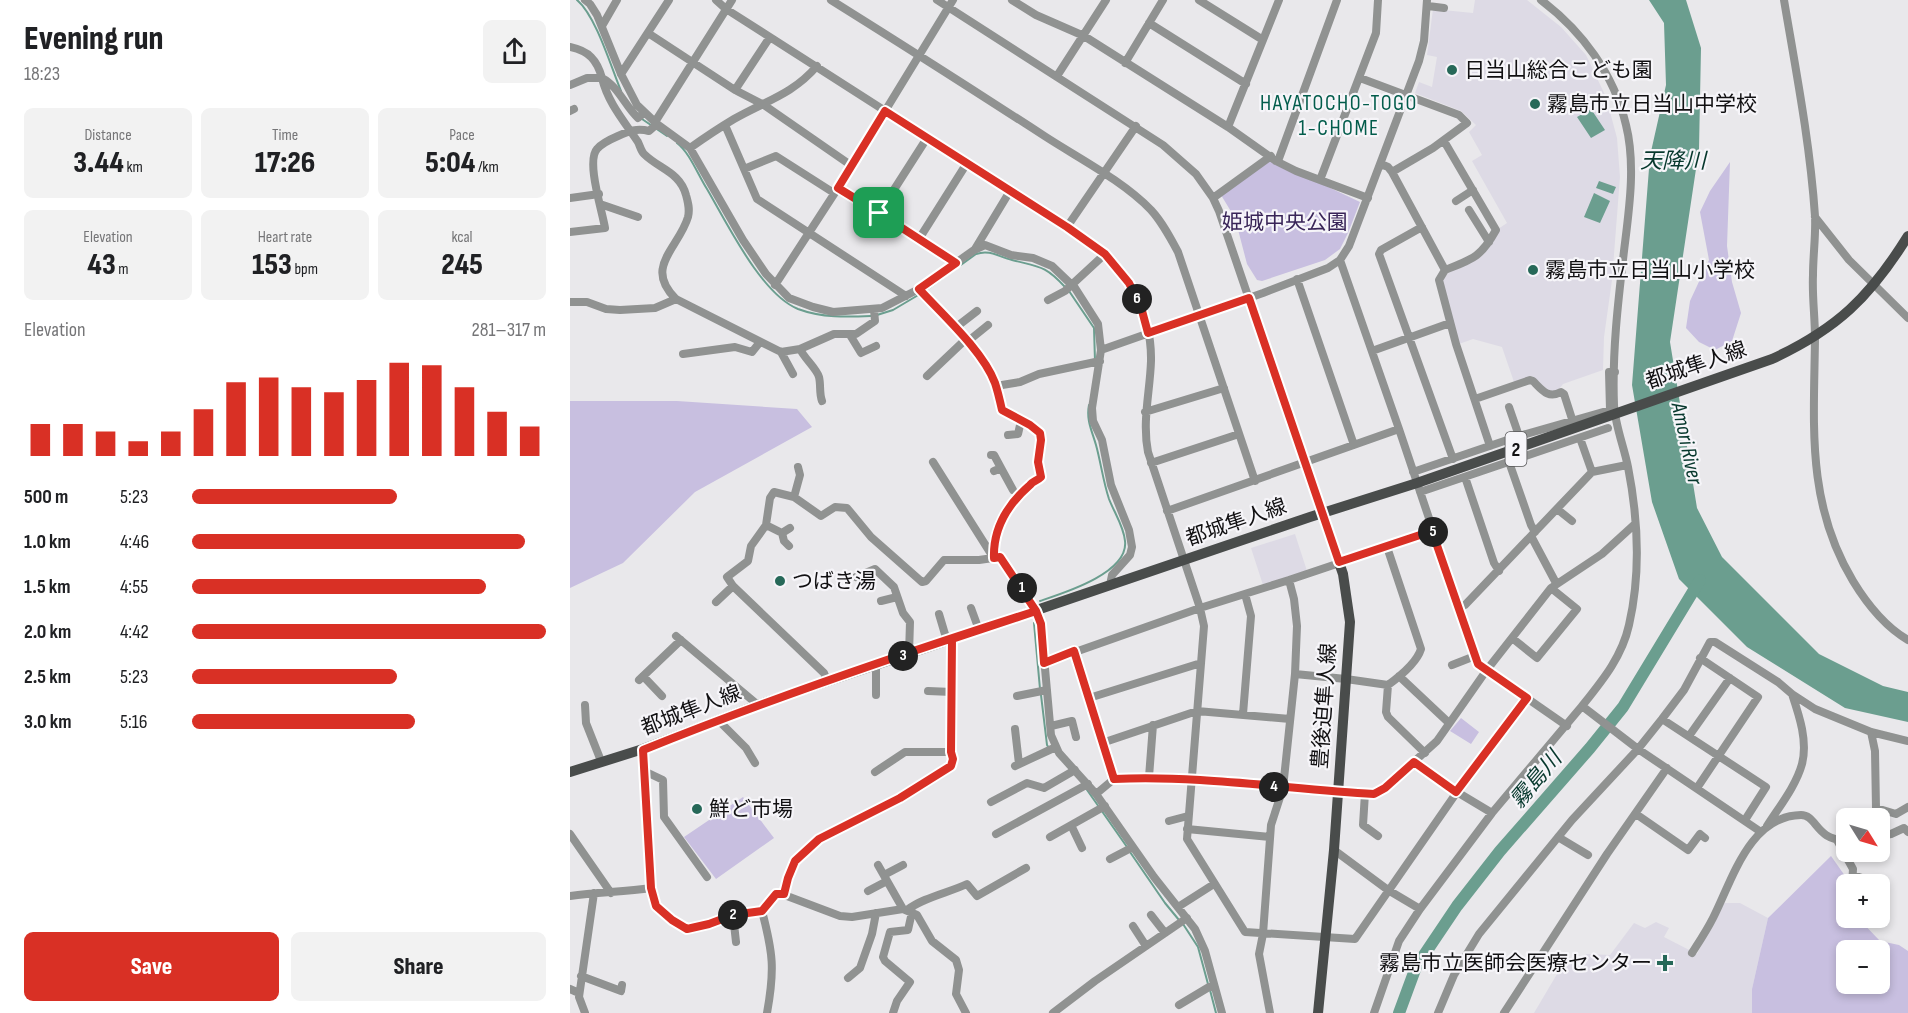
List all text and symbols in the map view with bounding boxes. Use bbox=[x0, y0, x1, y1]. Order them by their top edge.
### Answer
text: Evening run bbox=[24, 19, 164, 59]
button: share bbox=[483, 20, 546, 83]
place label: 日当山総合こども園 bbox=[1464, 58, 1653, 83]
text: 18:23 bbox=[24, 62, 60, 86]
marker: 日当山総合こども園 bbox=[1445, 63, 1459, 77]
district label: HAYATOCHO-TOGO 1-CHOME bbox=[1260, 90, 1418, 142]
place label: 霧島市立日当山中学校 bbox=[1547, 92, 1757, 117]
marker: 霧島市立日当山中学校 bbox=[1528, 97, 1542, 111]
text: Distance bbox=[84, 126, 132, 145]
text: Time bbox=[272, 126, 298, 145]
text: Pace bbox=[449, 126, 475, 145]
text: 3.44 bbox=[73, 145, 124, 181]
text: 17:26 bbox=[255, 145, 315, 181]
text: 5:04 bbox=[425, 145, 475, 181]
water label: 天降川 bbox=[1640, 148, 1708, 175]
text: km bbox=[124, 158, 143, 177]
text: /km bbox=[475, 158, 499, 177]
pin bbox=[853, 187, 904, 238]
icon: arrive bbox=[862, 196, 895, 229]
park label: 姫城中央公園 bbox=[1222, 210, 1348, 235]
text: Elevation bbox=[83, 228, 133, 247]
text: Heart rate bbox=[258, 228, 312, 247]
text: kcal bbox=[451, 228, 473, 247]
text: 43 bbox=[87, 247, 116, 283]
text: 153 bbox=[252, 247, 292, 283]
text: 245 bbox=[441, 247, 483, 283]
place label: 霧島市立日当山小学校 bbox=[1545, 258, 1755, 283]
text: m bbox=[116, 260, 129, 279]
text: bpm bbox=[292, 260, 318, 279]
marker: 霧島市立日当山小学校 bbox=[1526, 263, 1540, 277]
pin: 6 bbox=[1122, 284, 1152, 314]
text: 6 bbox=[1133, 289, 1141, 308]
text: Elevation bbox=[24, 318, 86, 342]
text: 281–317 m bbox=[472, 318, 546, 342]
street label: 都城隼人線 bbox=[1642, 337, 1750, 394]
water label: Amori River bbox=[1665, 399, 1709, 487]
road number: 2 bbox=[1506, 432, 1526, 466]
text: 500 m bbox=[24, 485, 68, 509]
text: 5:23 bbox=[120, 485, 148, 509]
street label: 都城隼人線 bbox=[1182, 494, 1290, 551]
pin: 5 bbox=[1418, 517, 1448, 547]
text: 5 bbox=[1429, 522, 1437, 541]
text: 1.0 km bbox=[24, 530, 71, 554]
text: 4:46 bbox=[120, 530, 149, 554]
place label: つばき湯 bbox=[792, 569, 876, 594]
pin: 1 bbox=[1007, 573, 1037, 603]
marker: つばき湯 bbox=[773, 574, 787, 588]
text: 1.5 km bbox=[24, 575, 70, 599]
text: 4:55 bbox=[120, 575, 148, 599]
text: 1 bbox=[1019, 578, 1025, 597]
text: 2.0 km bbox=[24, 620, 71, 644]
text: 4:42 bbox=[120, 620, 149, 644]
pin: 3 bbox=[888, 641, 918, 671]
street label: 豊後迫隼人線 bbox=[1308, 642, 1341, 770]
text: 3 bbox=[899, 646, 907, 665]
text: 2.5 km bbox=[24, 665, 71, 689]
text: 5:23 bbox=[120, 665, 148, 689]
street label: 都城隼人線 bbox=[638, 680, 745, 741]
text: 3.0 km bbox=[24, 710, 71, 734]
text: 5:16 bbox=[120, 710, 148, 734]
water label: 霧島川 bbox=[1505, 744, 1569, 814]
pin: 4 bbox=[1259, 772, 1289, 802]
text: 4 bbox=[1270, 777, 1278, 796]
place label: 鮮ど市場 bbox=[709, 797, 793, 822]
marker: 鮮ど市場 bbox=[690, 802, 704, 816]
north arrow bbox=[1836, 808, 1890, 862]
map controls bbox=[1836, 808, 1890, 994]
button: + bbox=[1836, 874, 1890, 928]
pin: 2 bbox=[718, 900, 748, 930]
text: 2 bbox=[729, 905, 737, 924]
button: Save bbox=[24, 932, 279, 1001]
button: Share bbox=[291, 932, 546, 1001]
button: − bbox=[1836, 940, 1890, 994]
place label: 霧島市立医師会医療センター bbox=[1379, 951, 1652, 976]
marker: 霧島市立医師会医療センター bbox=[1656, 954, 1674, 972]

